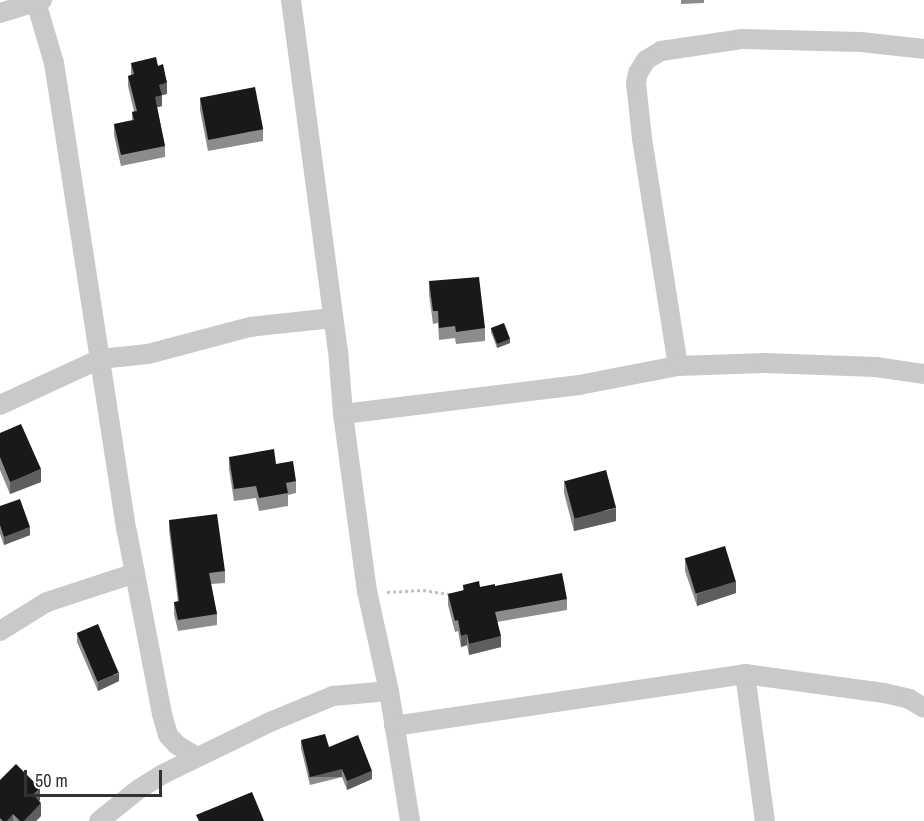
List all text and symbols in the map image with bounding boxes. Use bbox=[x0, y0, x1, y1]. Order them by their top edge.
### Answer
scale bar bbox=[27, 758, 165, 796]
text: 50 m bbox=[35, 768, 68, 793]

